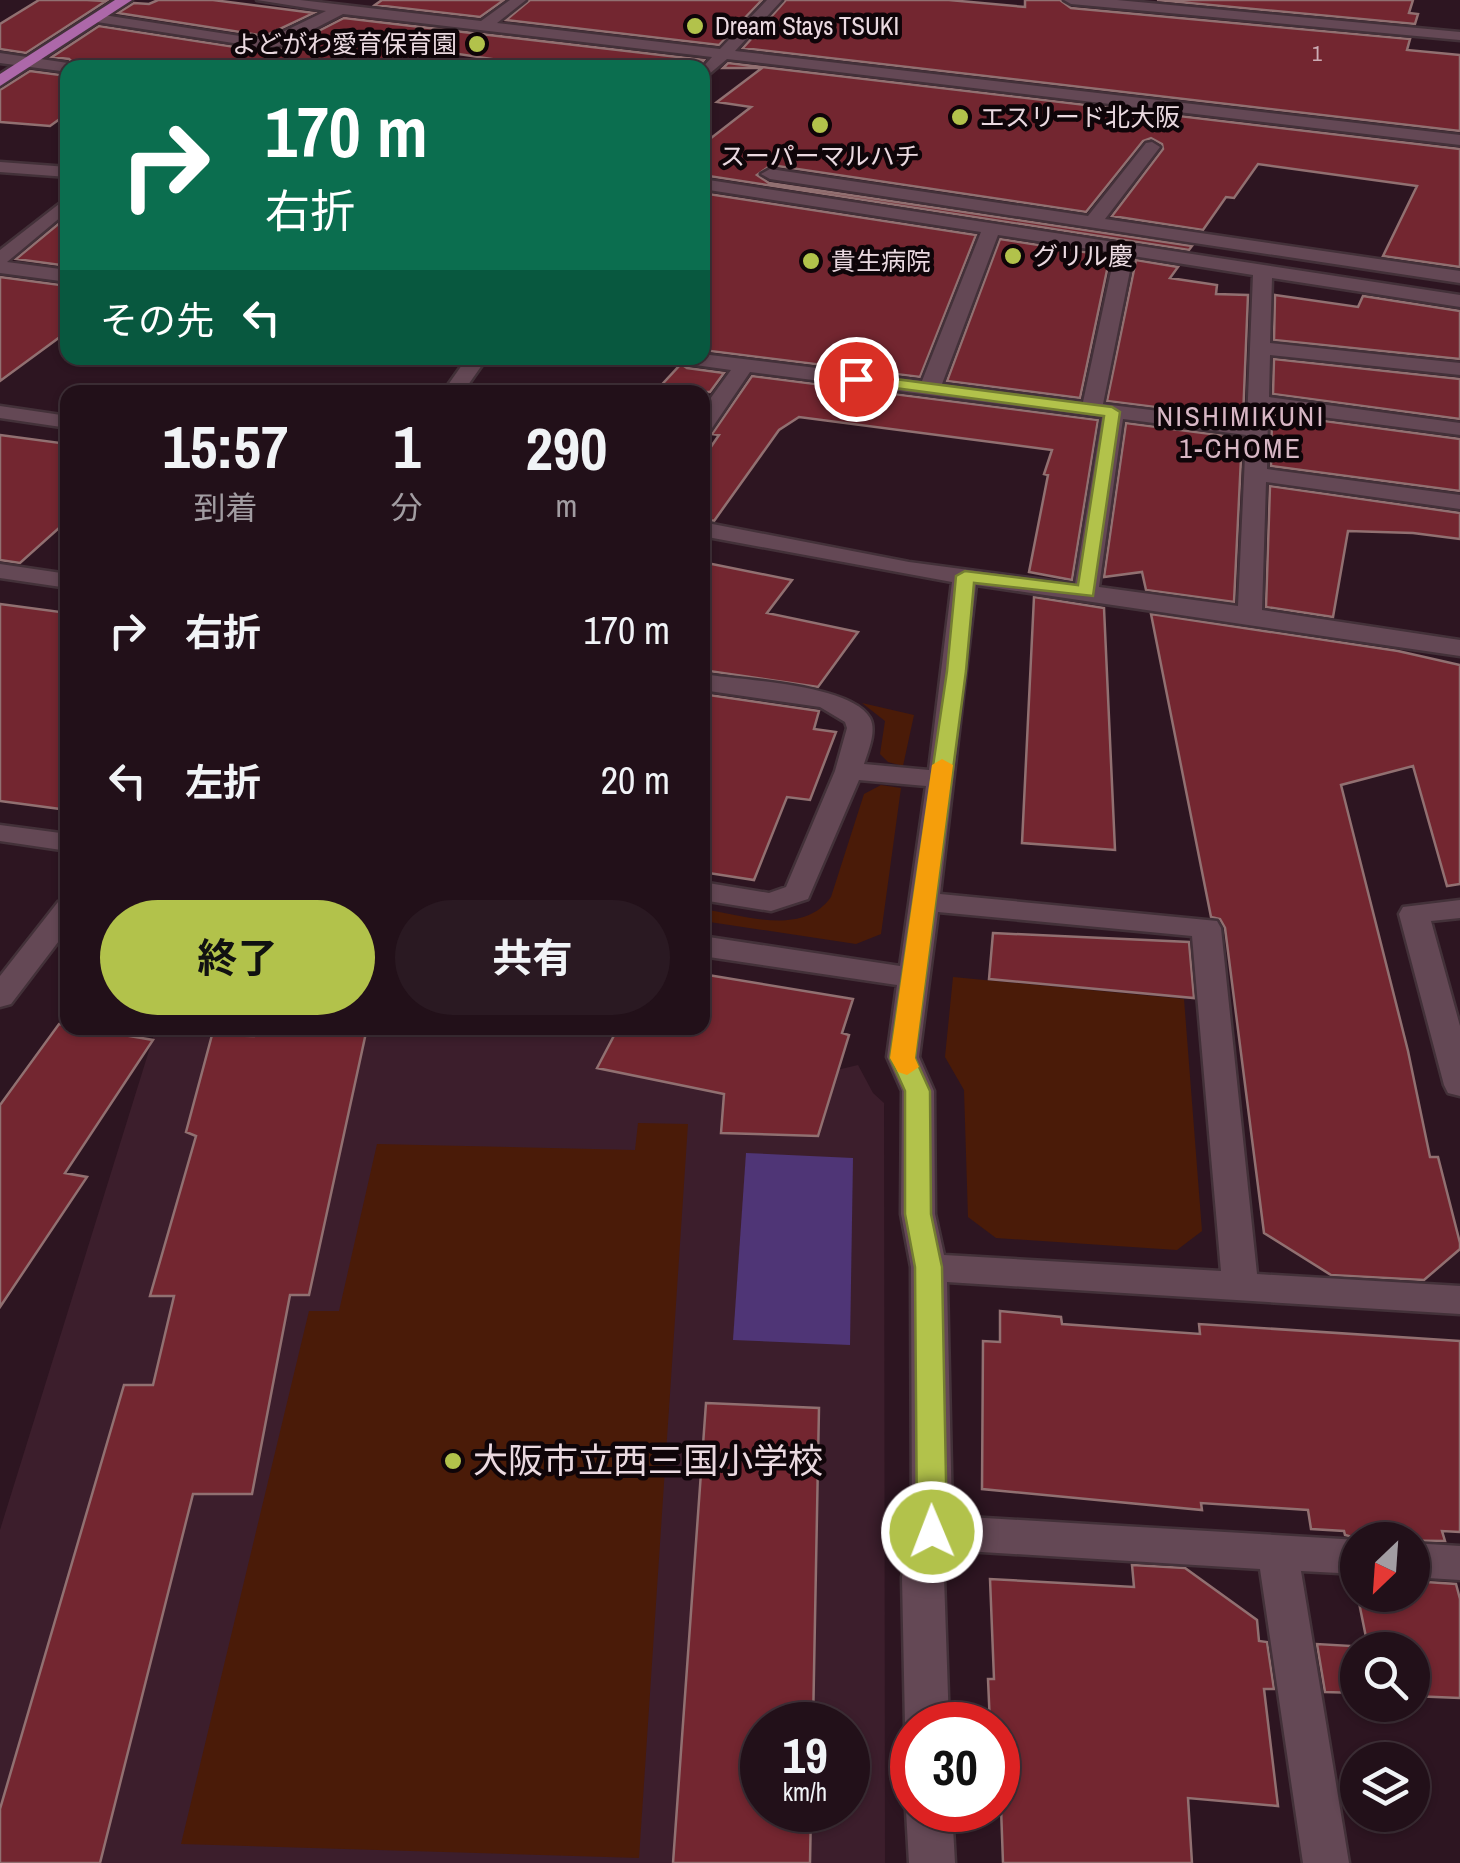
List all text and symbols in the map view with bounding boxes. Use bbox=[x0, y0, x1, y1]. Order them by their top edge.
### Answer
place label: Dream Stays TSUKI bbox=[715, 9, 899, 43]
marker: Dream Stays TSUKI bbox=[684, 15, 706, 37]
place label: よどがわ愛育保育園 bbox=[232, 27, 457, 61]
marker: よどがわ愛育保育園 bbox=[466, 33, 488, 55]
house number: 1 bbox=[1312, 38, 1322, 68]
text: 170 m bbox=[265, 85, 428, 179]
icon: right bbox=[100, 100, 230, 230]
place label: エスリード北大阪 bbox=[980, 100, 1180, 134]
marker: エスリード北大阪 bbox=[949, 106, 971, 128]
marker: スーパーマルハチ bbox=[809, 114, 831, 136]
place label: スーパーマルハチ bbox=[720, 139, 920, 173]
text: 右折 bbox=[265, 180, 355, 241]
place label: グリル慶 bbox=[1033, 239, 1133, 273]
place label: 貴生病院 bbox=[831, 244, 931, 278]
marker: グリル慶 bbox=[1002, 245, 1024, 267]
marker: 貴生病院 bbox=[800, 250, 822, 272]
icon: left bbox=[234, 290, 289, 345]
text: その先 bbox=[100, 295, 214, 346]
pin bbox=[814, 337, 899, 422]
icon: arrive bbox=[829, 352, 884, 407]
district label: NISHIMIKUNI 1-CHOME bbox=[1156, 397, 1326, 467]
text: 15:57 bbox=[163, 406, 288, 487]
text: 1 bbox=[393, 406, 421, 487]
text: 290 bbox=[525, 408, 607, 489]
text: m bbox=[556, 484, 577, 527]
text: 到着 bbox=[193, 486, 257, 529]
text: 分 bbox=[391, 486, 423, 529]
icon: right bbox=[100, 603, 155, 658]
text: 170 m bbox=[583, 605, 670, 656]
text: 右折 bbox=[185, 607, 261, 658]
icon: left bbox=[100, 753, 155, 808]
text: 20 m bbox=[601, 755, 670, 806]
text: 左折 bbox=[185, 757, 261, 808]
button: 終了 bbox=[100, 900, 375, 1015]
button: 共有 bbox=[395, 900, 670, 1015]
place label: 大阪市立西三国小学校 bbox=[473, 1437, 823, 1484]
marker: 大阪市立西三国小学校 bbox=[442, 1450, 464, 1472]
position arrow bbox=[880, 1480, 984, 1584]
north arrow bbox=[1340, 1522, 1430, 1612]
map controls bbox=[1340, 1522, 1430, 1832]
button: search bbox=[1340, 1632, 1430, 1722]
speed limit sign: 30 bbox=[890, 1702, 1020, 1832]
text: 19 bbox=[782, 1721, 828, 1789]
button: layers bbox=[1340, 1742, 1430, 1832]
text: km/h bbox=[783, 1775, 827, 1809]

